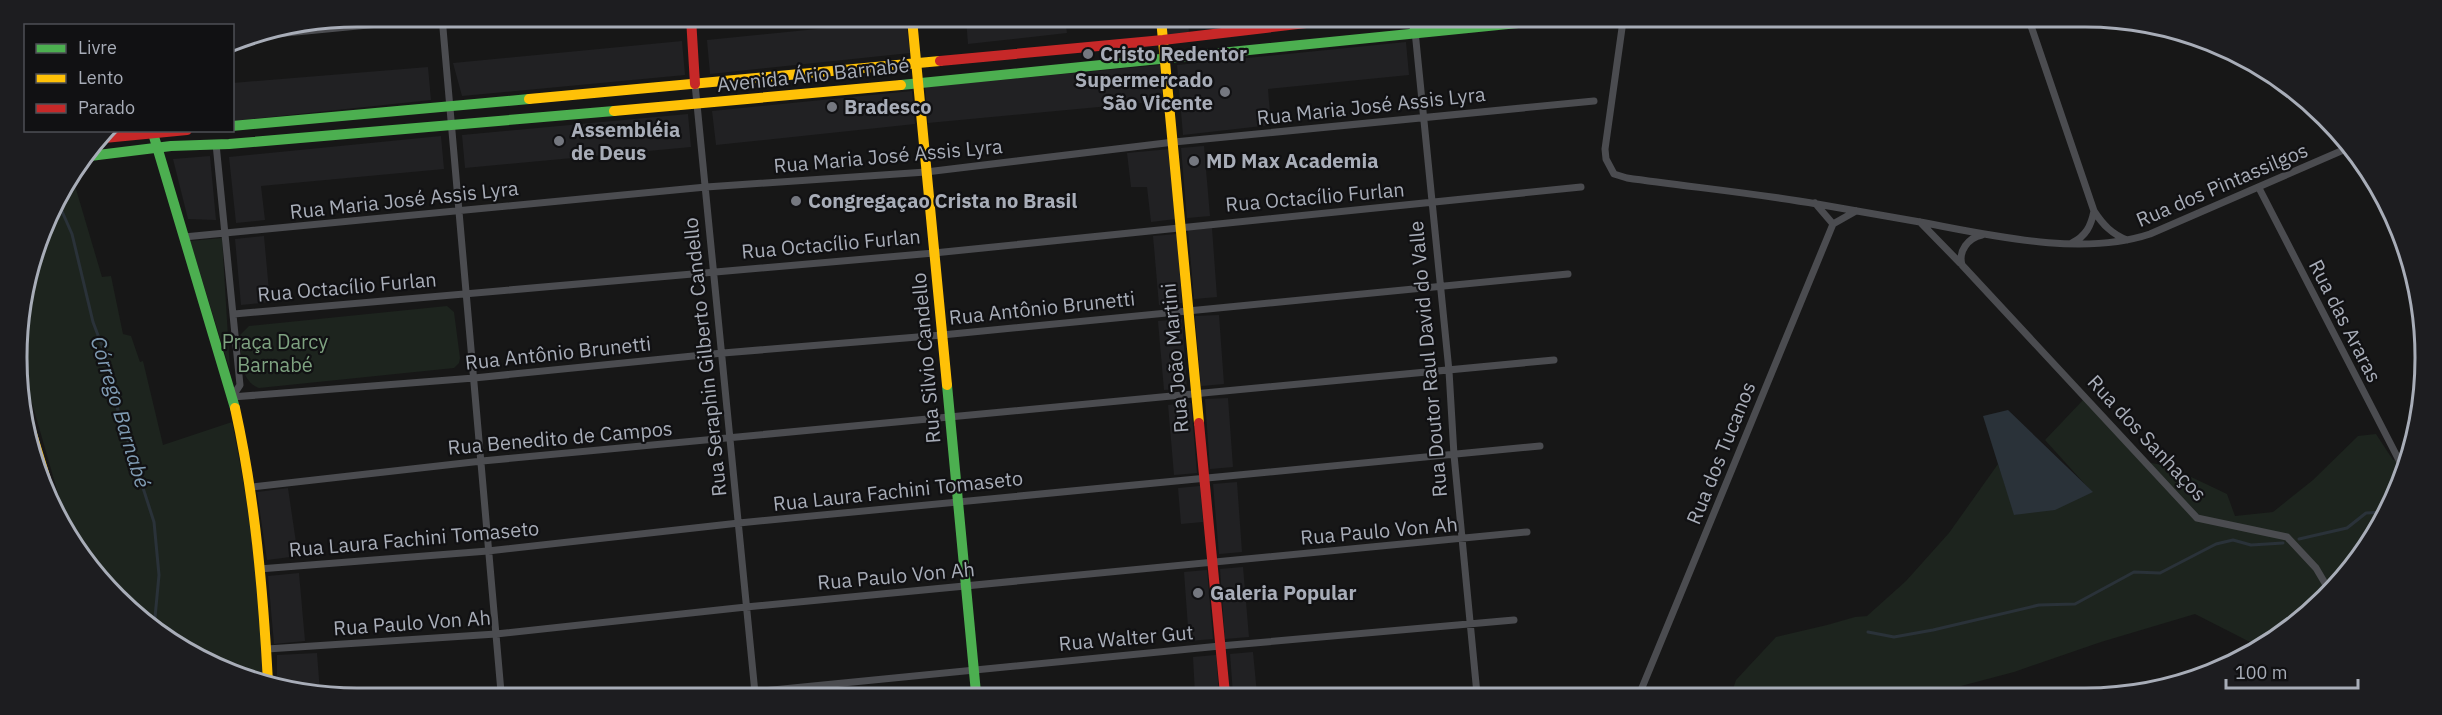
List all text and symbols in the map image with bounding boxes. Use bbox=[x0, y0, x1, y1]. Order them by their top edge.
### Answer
legend bbox=[24, 24, 234, 132]
text: Livre bbox=[78, 36, 117, 59]
place label: Cristo Redentor bbox=[1100, 40, 1247, 67]
marker: Cristo Redentor bbox=[1081, 47, 1095, 61]
street label: Avenida Ário Barnabé bbox=[715, 51, 910, 98]
text: Lento bbox=[78, 66, 123, 89]
place label: Supermercado São Vicente bbox=[1075, 66, 1213, 116]
street label: Rua Maria José Assis Lyra bbox=[1255, 80, 1487, 131]
marker: Supermercado São Vicente bbox=[1218, 85, 1232, 99]
place label: Bradesco bbox=[844, 93, 932, 120]
text: Parado bbox=[78, 96, 135, 119]
marker: Bradesco bbox=[825, 100, 839, 114]
place label: Assembléia de Deus bbox=[571, 116, 680, 166]
street label: Rua Maria José Assis Lyra bbox=[772, 132, 1004, 179]
marker: Assembléia de Deus bbox=[552, 134, 566, 148]
street label: Rua dos Pintassilgos bbox=[2132, 136, 2312, 233]
place label: MD Max Academia bbox=[1206, 147, 1379, 174]
marker: MD Max Academia bbox=[1187, 154, 1201, 168]
street label: Rua Maria José Assis Lyra bbox=[288, 174, 520, 225]
street label: Rua Octacílio Furlan bbox=[1224, 175, 1406, 218]
place label: Congregaçao Crista no Brasil bbox=[808, 187, 1077, 214]
marker: Congregaçao Crista no Brasil bbox=[789, 194, 803, 208]
street label: Rua Seraphin Gilberto Candello bbox=[676, 216, 733, 498]
street label: Rua Doutor Raul David do Valle bbox=[1402, 220, 1453, 498]
street label: Rua Octacílio Furlan bbox=[740, 222, 922, 265]
street label: Rua das Araras bbox=[2303, 255, 2388, 387]
street label: Rua Octacílio Furlan bbox=[256, 265, 438, 308]
street label: Rua Silvio Candello bbox=[905, 272, 946, 444]
street label: Rua João Martini bbox=[1155, 282, 1194, 434]
street label: Rua Antônio Brunetti bbox=[947, 284, 1136, 331]
park label: Praça Darcy Barnabé bbox=[222, 328, 328, 378]
street label: Rua Antônio Brunetti bbox=[463, 329, 652, 376]
water label: Córrego Barnabé bbox=[85, 332, 157, 491]
street label: Rua dos Sanhaços bbox=[2082, 369, 2213, 507]
street label: Rua dos Tucanos bbox=[1680, 377, 1761, 528]
street label: Rua Benedito de Campos bbox=[446, 414, 674, 461]
street label: Rua Laura Fachini Tomaseto bbox=[772, 464, 1024, 517]
street label: Rua Paulo Von Ah bbox=[1299, 510, 1459, 551]
street label: Rua Laura Fachini Tomaseto bbox=[288, 514, 540, 563]
street label: Rua Paulo Von Ah bbox=[816, 555, 976, 596]
place label: Galeria Popular bbox=[1210, 579, 1357, 606]
marker: Galeria Popular bbox=[1191, 586, 1205, 600]
street label: Rua Paulo Von Ah bbox=[332, 604, 492, 641]
street label: Rua Walter Gut bbox=[1057, 618, 1195, 657]
scale bar bbox=[2226, 652, 2358, 690]
text: 100 m bbox=[2235, 661, 2287, 684]

